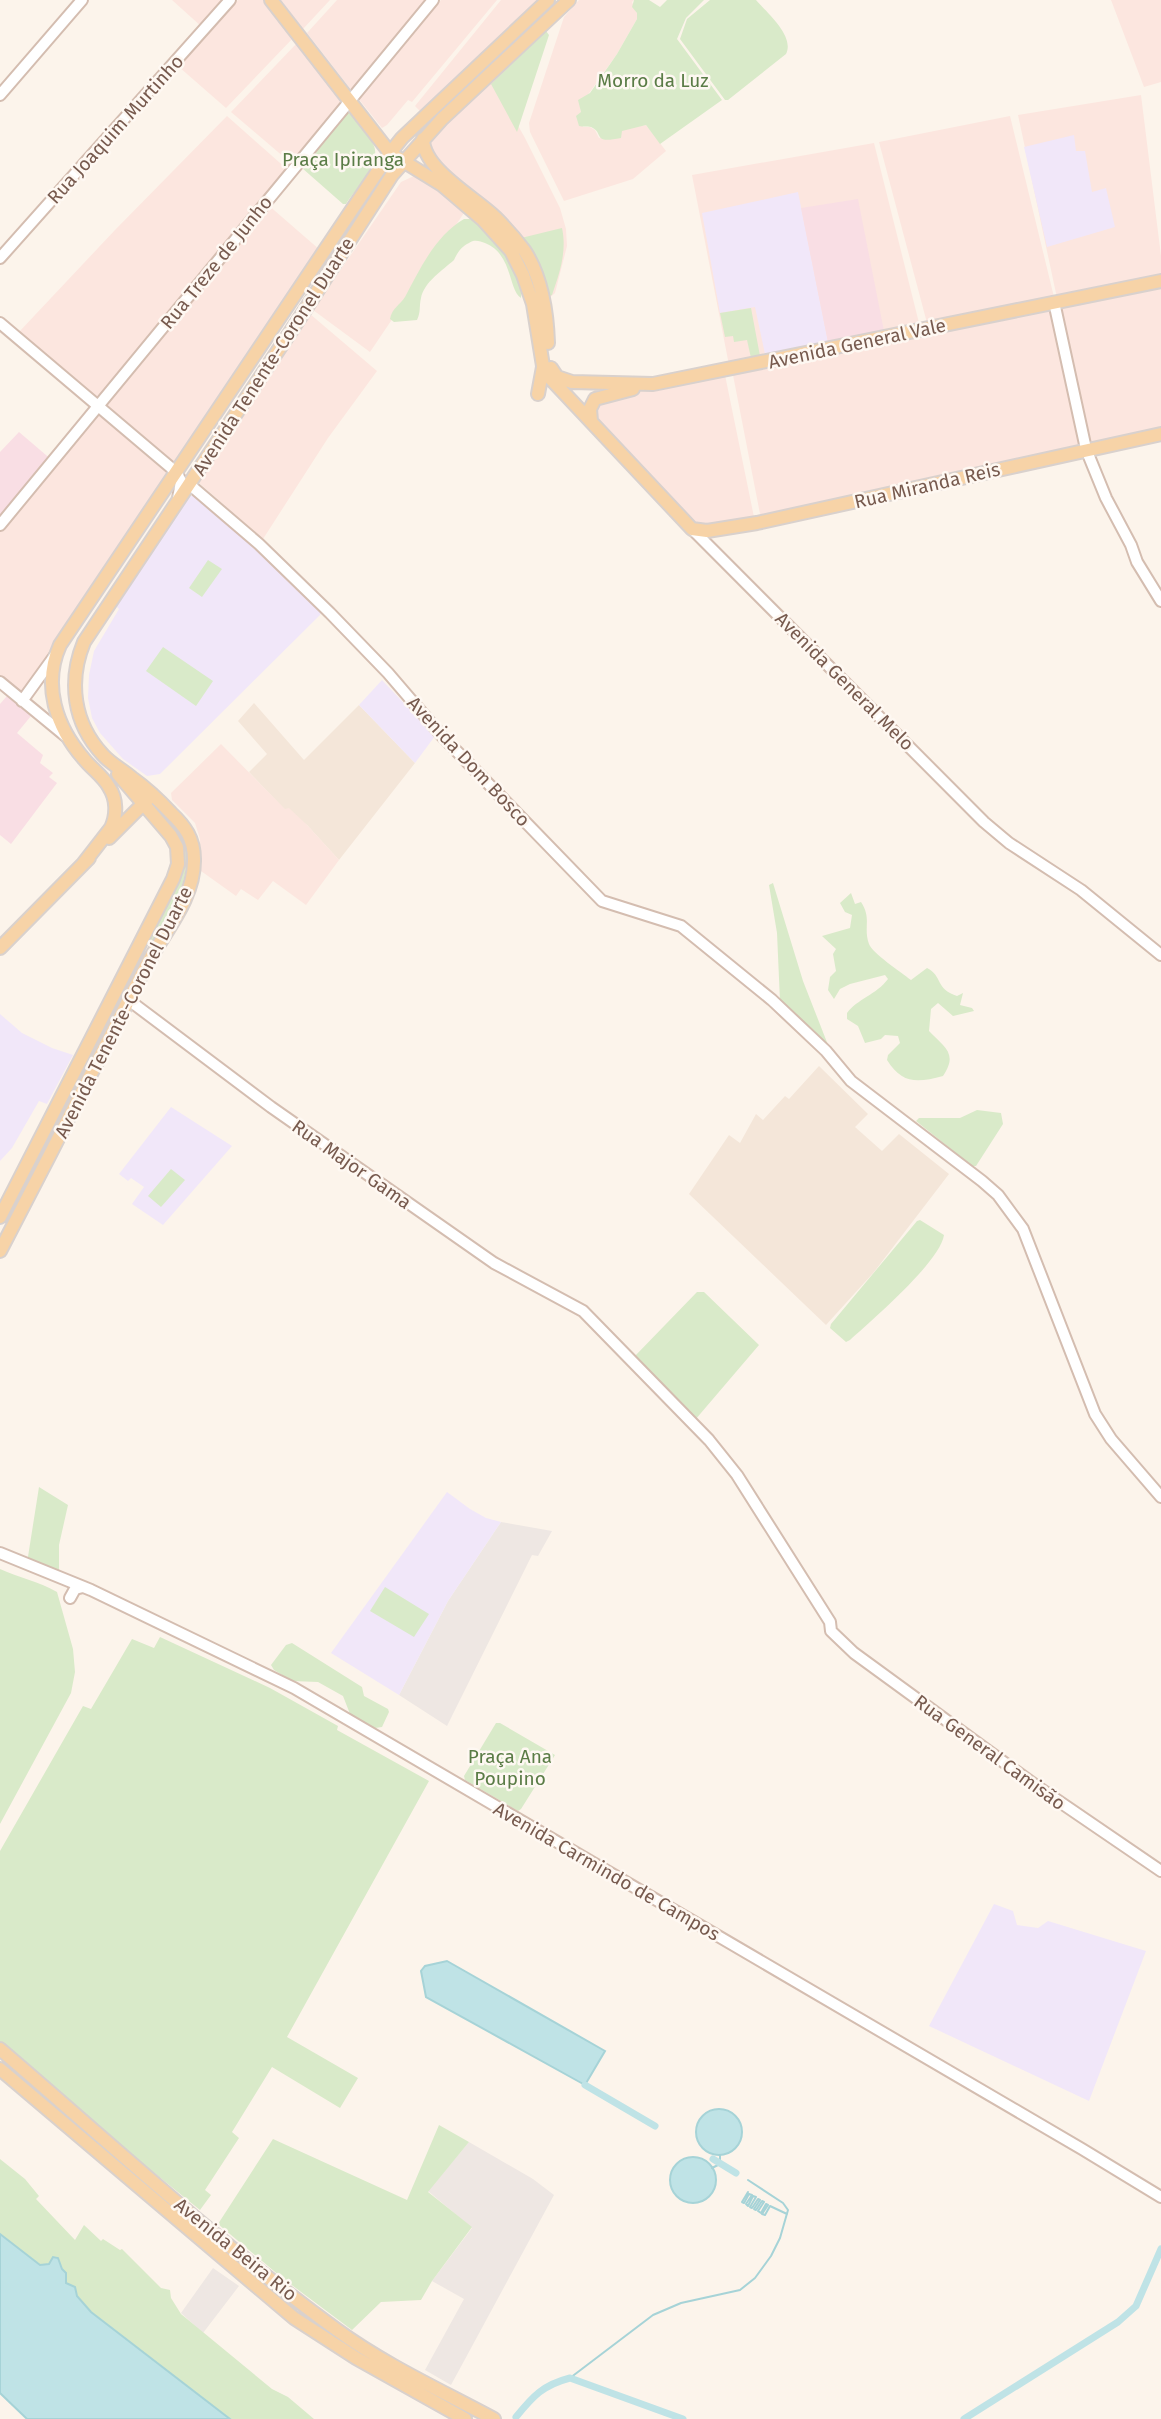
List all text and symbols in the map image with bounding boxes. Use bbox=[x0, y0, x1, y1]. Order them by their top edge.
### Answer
street label: Rua Joaquim Murtinho bbox=[42, 50, 188, 209]
park label: Morro da Luz bbox=[597, 69, 709, 92]
park label: Praça Ipiranga bbox=[282, 148, 404, 171]
street label: Rua Treze de Junho bbox=[156, 191, 277, 334]
street label: Avenida Tenente-Coronel Duarte bbox=[188, 233, 359, 480]
street label: Avenida General Vale bbox=[766, 313, 948, 374]
street label: Rua Miranda Reis bbox=[852, 458, 1002, 513]
street label: Avenida General Melo bbox=[771, 607, 919, 755]
street label: Avenida Dom Bosco bbox=[402, 691, 535, 831]
street label: Avenida Tenente-Coronel Duarte bbox=[50, 883, 197, 1142]
street label: Rua Major Gama bbox=[288, 1115, 416, 1214]
street label: Rua General Camisão bbox=[909, 1690, 1070, 1815]
park label: Praça Ana Poupino bbox=[468, 1745, 552, 1790]
street label: Avenida Carmindo de Campos bbox=[490, 1797, 724, 1946]
street label: Avenida Beira Rio bbox=[170, 2193, 302, 2306]

